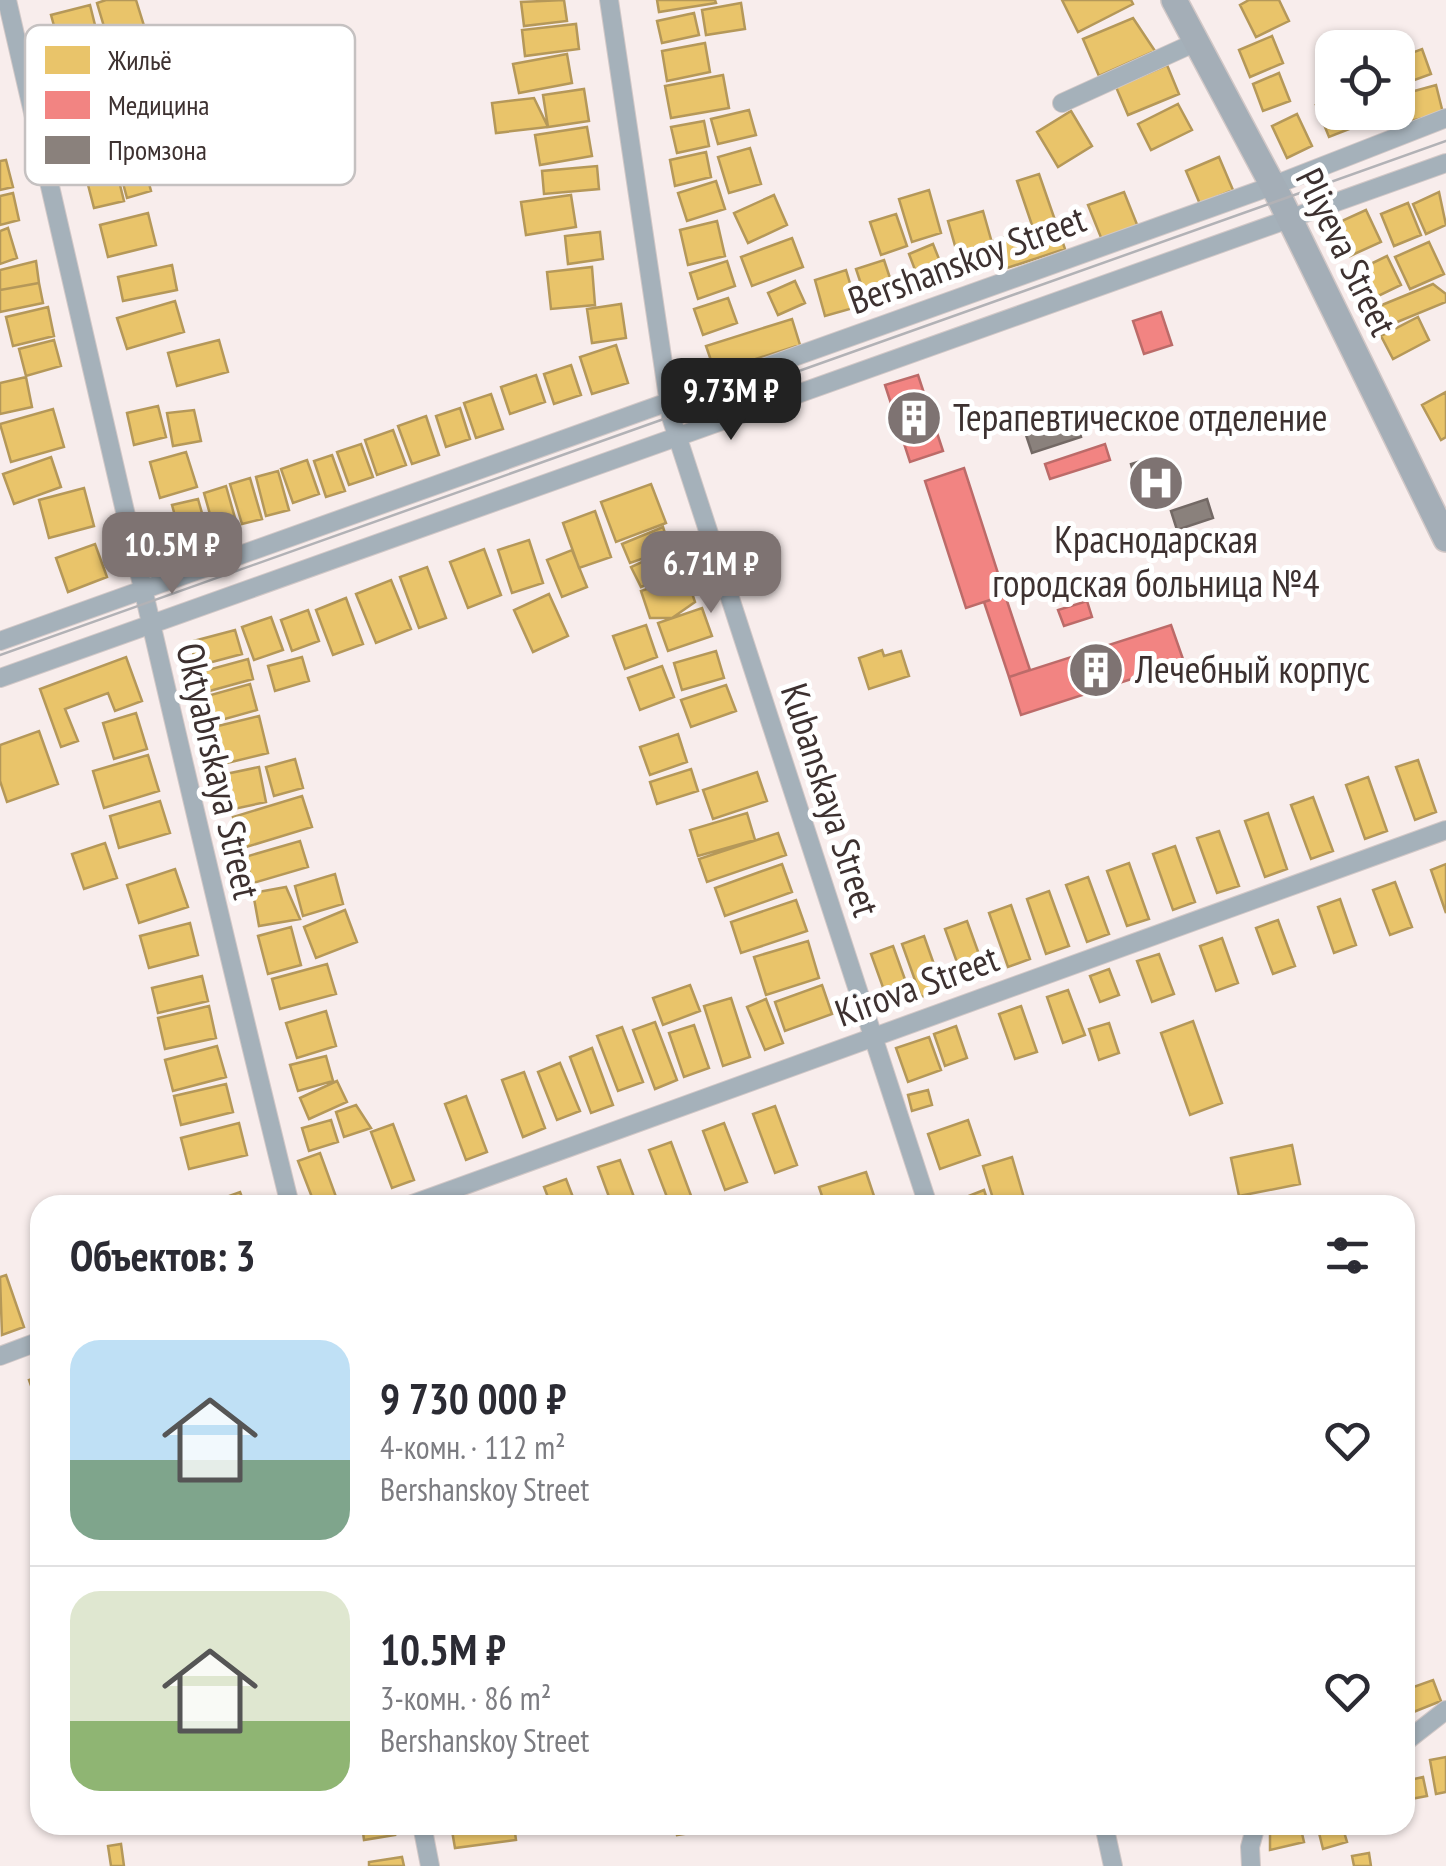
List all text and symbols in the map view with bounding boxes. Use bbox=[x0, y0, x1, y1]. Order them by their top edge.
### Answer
legend bbox=[25, 25, 355, 185]
map controls bbox=[1315, 30, 1415, 130]
button: locate bbox=[1315, 30, 1415, 130]
text: Жильё bbox=[107, 41, 172, 78]
text: Медицина bbox=[108, 86, 210, 123]
text: Промзона bbox=[108, 131, 207, 168]
street label: Pliyeva Street bbox=[1286, 160, 1409, 344]
street label: Bershanskoy Street bbox=[841, 193, 1092, 324]
pin: 9.73M ₽ bbox=[639, 358, 823, 443]
text: 9.73M ₽ bbox=[683, 369, 779, 411]
building icon: Терапевтическое отделение bbox=[884, 388, 944, 448]
place label: Терапевтическое отделение bbox=[953, 392, 1327, 441]
hospital icon: Краснодарская городская больница №4 bbox=[1126, 453, 1186, 513]
pin: 10.5M ₽ bbox=[80, 512, 264, 597]
place label: Краснодарская городская больница №4 bbox=[992, 514, 1320, 607]
text: 10.5M ₽ bbox=[124, 523, 220, 565]
pin: 6.71M ₽ bbox=[619, 531, 803, 616]
text: 6.71M ₽ bbox=[663, 542, 759, 584]
street label: Oktyabrskaya Street bbox=[166, 638, 273, 904]
building icon: Лечебный корпус bbox=[1066, 640, 1126, 700]
place label: Лечебный корпус bbox=[1134, 644, 1370, 693]
street label: Kubanskaya Street bbox=[771, 677, 892, 923]
street label: Kirova Street bbox=[828, 932, 1005, 1037]
text: Объектов: 3 bbox=[70, 1228, 256, 1283]
icon: filters bbox=[1320, 1228, 1375, 1283]
text: 9 730 000 ₽ bbox=[380, 1371, 566, 1426]
icon: home bbox=[150, 1380, 270, 1500]
icon: heart bbox=[1320, 1413, 1375, 1468]
text: 4-комн. · 112 m² bbox=[380, 1426, 566, 1468]
text: Bershanskoy Street bbox=[380, 1468, 589, 1510]
text: 10.5M ₽ bbox=[380, 1622, 506, 1677]
icon: home bbox=[150, 1631, 270, 1751]
icon: heart bbox=[1320, 1664, 1375, 1719]
text: 3-комн. · 86 m² bbox=[380, 1677, 551, 1719]
text: Bershanskoy Street bbox=[380, 1719, 589, 1761]

